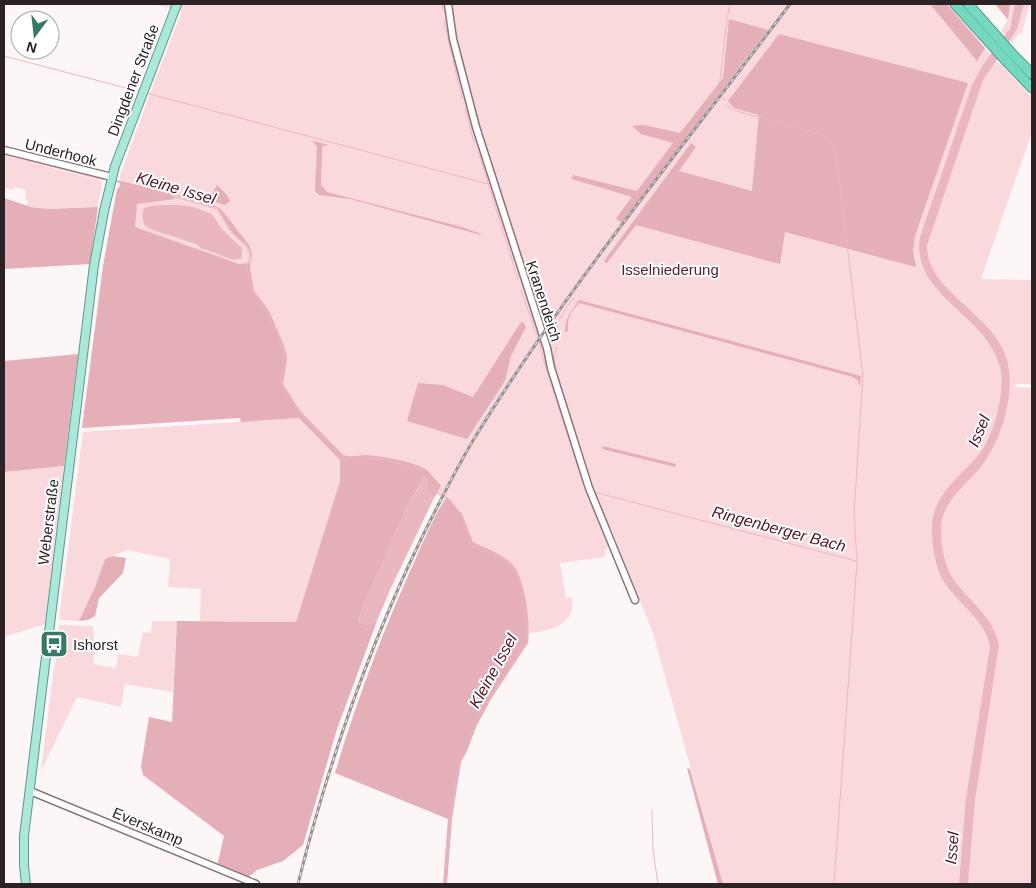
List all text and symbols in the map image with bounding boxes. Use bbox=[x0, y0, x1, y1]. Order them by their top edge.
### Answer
north arrow bbox=[10, 10, 60, 60]
street label: Dingdener Straße bbox=[104, 22, 162, 138]
text: N bbox=[25, 39, 39, 57]
street label: Underhook bbox=[23, 135, 99, 169]
water label: Kleine Issel bbox=[134, 169, 218, 208]
street label: Kranendeich bbox=[523, 258, 565, 344]
park label: Isselniederung bbox=[621, 261, 719, 278]
water label: Issel bbox=[965, 412, 993, 449]
street label: Weberstraße bbox=[34, 478, 62, 566]
water label: Ringenberger Bach bbox=[710, 503, 848, 555]
bus stop icon: Ishorst bbox=[39, 629, 69, 659]
water label: Kleine Issel bbox=[466, 631, 520, 711]
place label: Ishorst bbox=[73, 636, 119, 653]
street label: Everskamp bbox=[110, 804, 186, 848]
water label: Issel bbox=[942, 830, 962, 865]

